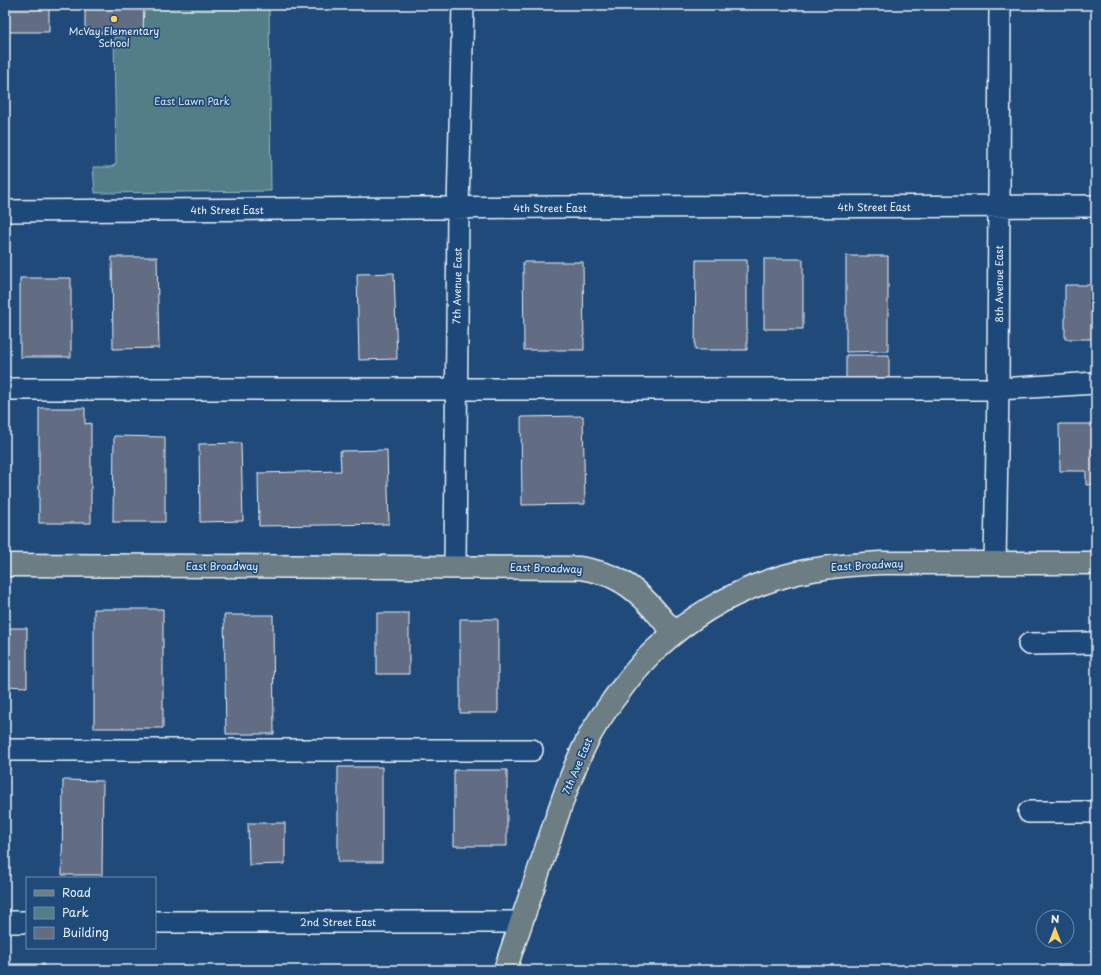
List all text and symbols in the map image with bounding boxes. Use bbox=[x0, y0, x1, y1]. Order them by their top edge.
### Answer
marker: McVay Elementary School bbox=[109, 14, 119, 24]
place label: McVay Elementary School bbox=[69, 23, 159, 50]
park label: East Lawn Park bbox=[154, 93, 230, 108]
street label: 4th Street East bbox=[837, 199, 911, 214]
street label: 4th Street East bbox=[513, 200, 587, 215]
street label: 4th Street East bbox=[190, 202, 264, 217]
street label: 8th Avenue East bbox=[991, 245, 1006, 323]
street label: 7th Avenue East bbox=[448, 248, 465, 324]
street label: East Broadway bbox=[830, 555, 904, 575]
street label: East Broadway bbox=[186, 558, 258, 574]
street label: East Broadway bbox=[510, 559, 582, 577]
street label: 7th Ave East bbox=[558, 735, 595, 796]
legend bbox=[26, 877, 156, 949]
text: Road bbox=[62, 883, 91, 901]
text: Park bbox=[62, 903, 89, 921]
north arrow bbox=[1035, 909, 1075, 949]
text: N bbox=[1051, 910, 1060, 927]
street label: 2nd Street East bbox=[300, 914, 376, 929]
text: Building bbox=[62, 923, 109, 941]

